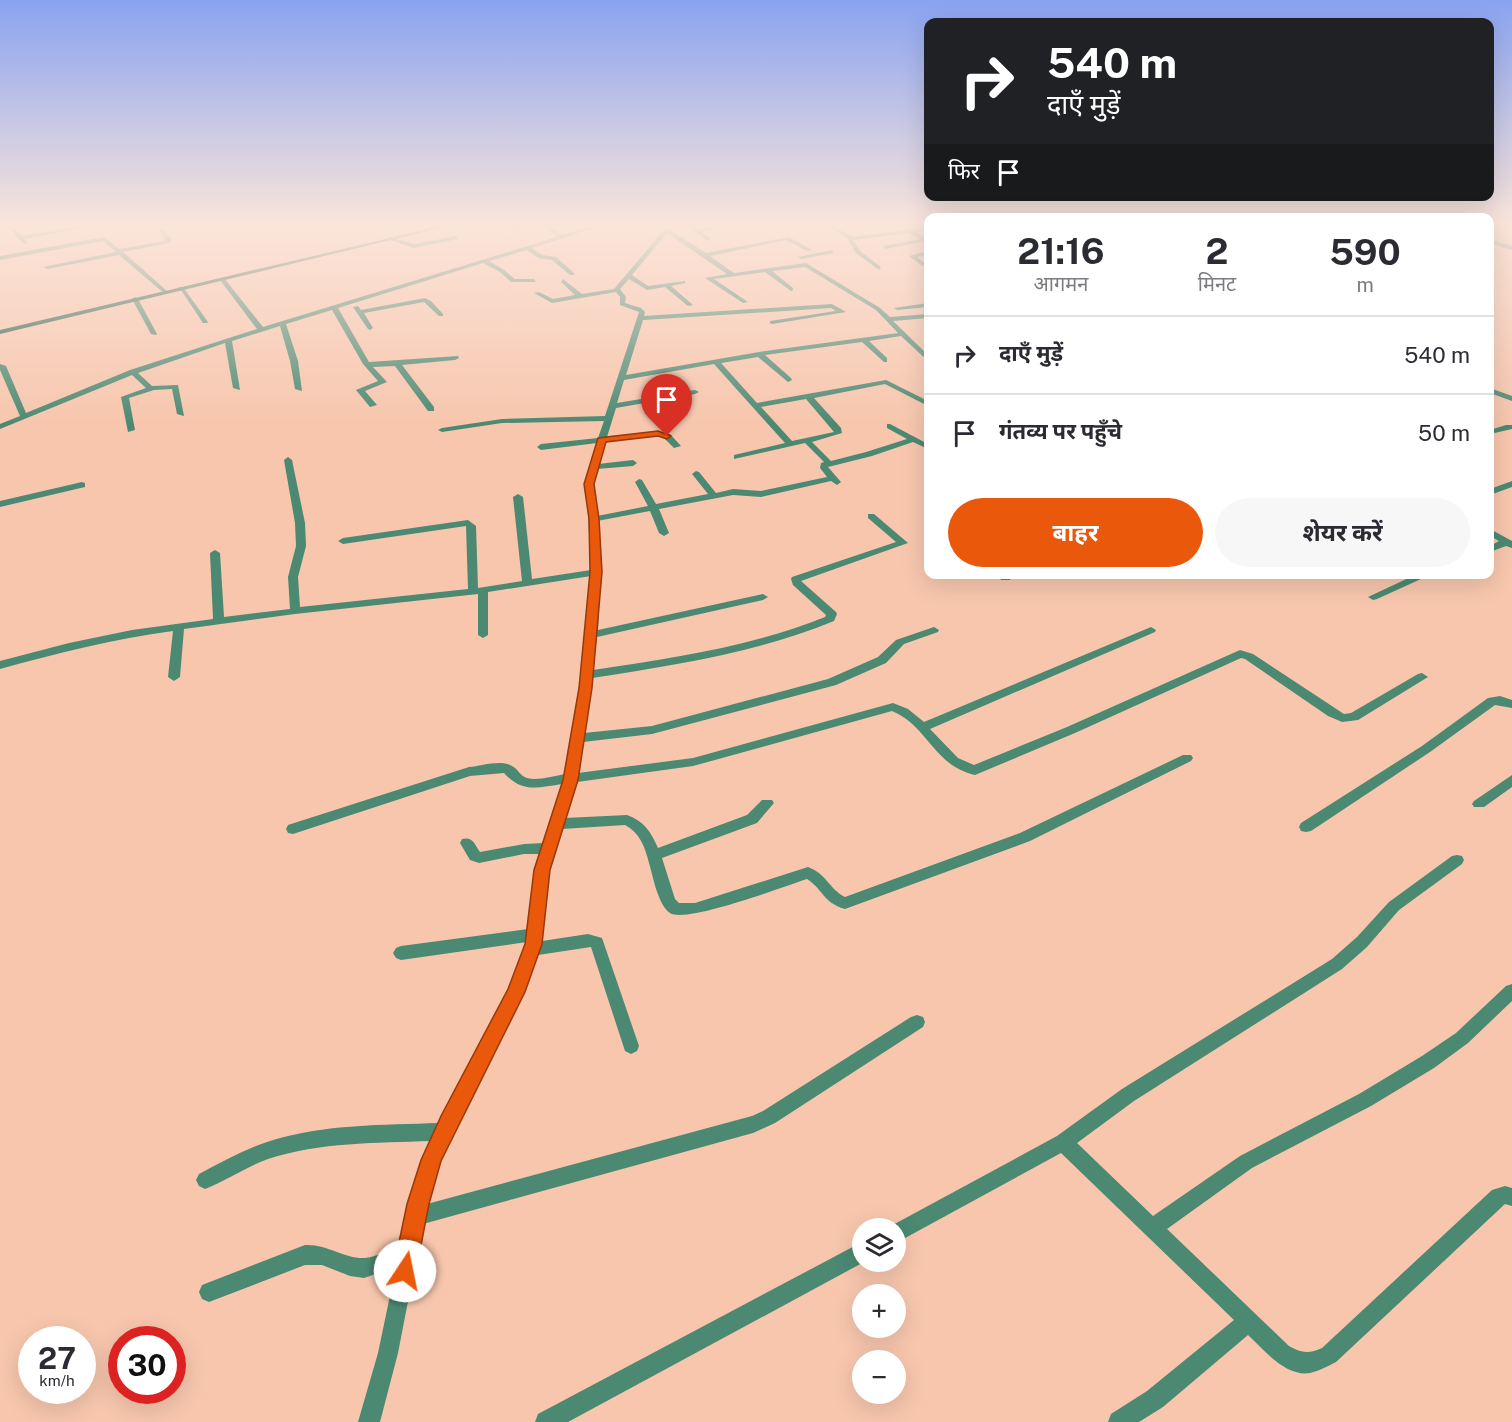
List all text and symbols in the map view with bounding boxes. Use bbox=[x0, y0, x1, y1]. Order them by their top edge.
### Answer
text: 540 m bbox=[1047, 38, 1177, 87]
icon: right bbox=[948, 42, 1026, 120]
text: दाएँ मुड़ें bbox=[1047, 88, 1120, 120]
icon: arrive bbox=[992, 156, 1025, 189]
text: फिर bbox=[948, 158, 980, 184]
text: 21:16 bbox=[1017, 230, 1105, 272]
text: 2 bbox=[1206, 230, 1228, 272]
text: 590 bbox=[1330, 231, 1401, 273]
text: आगमन bbox=[1034, 272, 1088, 296]
text: मिनट bbox=[1198, 272, 1236, 296]
text: m bbox=[1356, 273, 1374, 297]
icon: right bbox=[948, 339, 981, 372]
text: दाएँ मुड़ें bbox=[999, 340, 1063, 366]
text: 540 m bbox=[1404, 342, 1470, 368]
pin bbox=[641, 374, 692, 436]
icon: arrive bbox=[650, 383, 683, 416]
icon: arrive bbox=[948, 417, 981, 450]
text: गंतव्य पर पहुँचे bbox=[999, 418, 1122, 444]
text: 50 m bbox=[1418, 420, 1470, 446]
button: बाहर bbox=[948, 498, 1203, 567]
button: शेयर करें bbox=[1215, 498, 1470, 567]
map controls bbox=[852, 1218, 906, 1404]
button: layers bbox=[852, 1218, 906, 1272]
position arrow bbox=[373, 1239, 437, 1303]
button: + bbox=[852, 1284, 906, 1338]
speed limit sign: 30 bbox=[108, 1326, 186, 1404]
text: 27 bbox=[38, 1340, 76, 1376]
button: − bbox=[852, 1350, 906, 1404]
text: km/h bbox=[39, 1372, 75, 1389]

